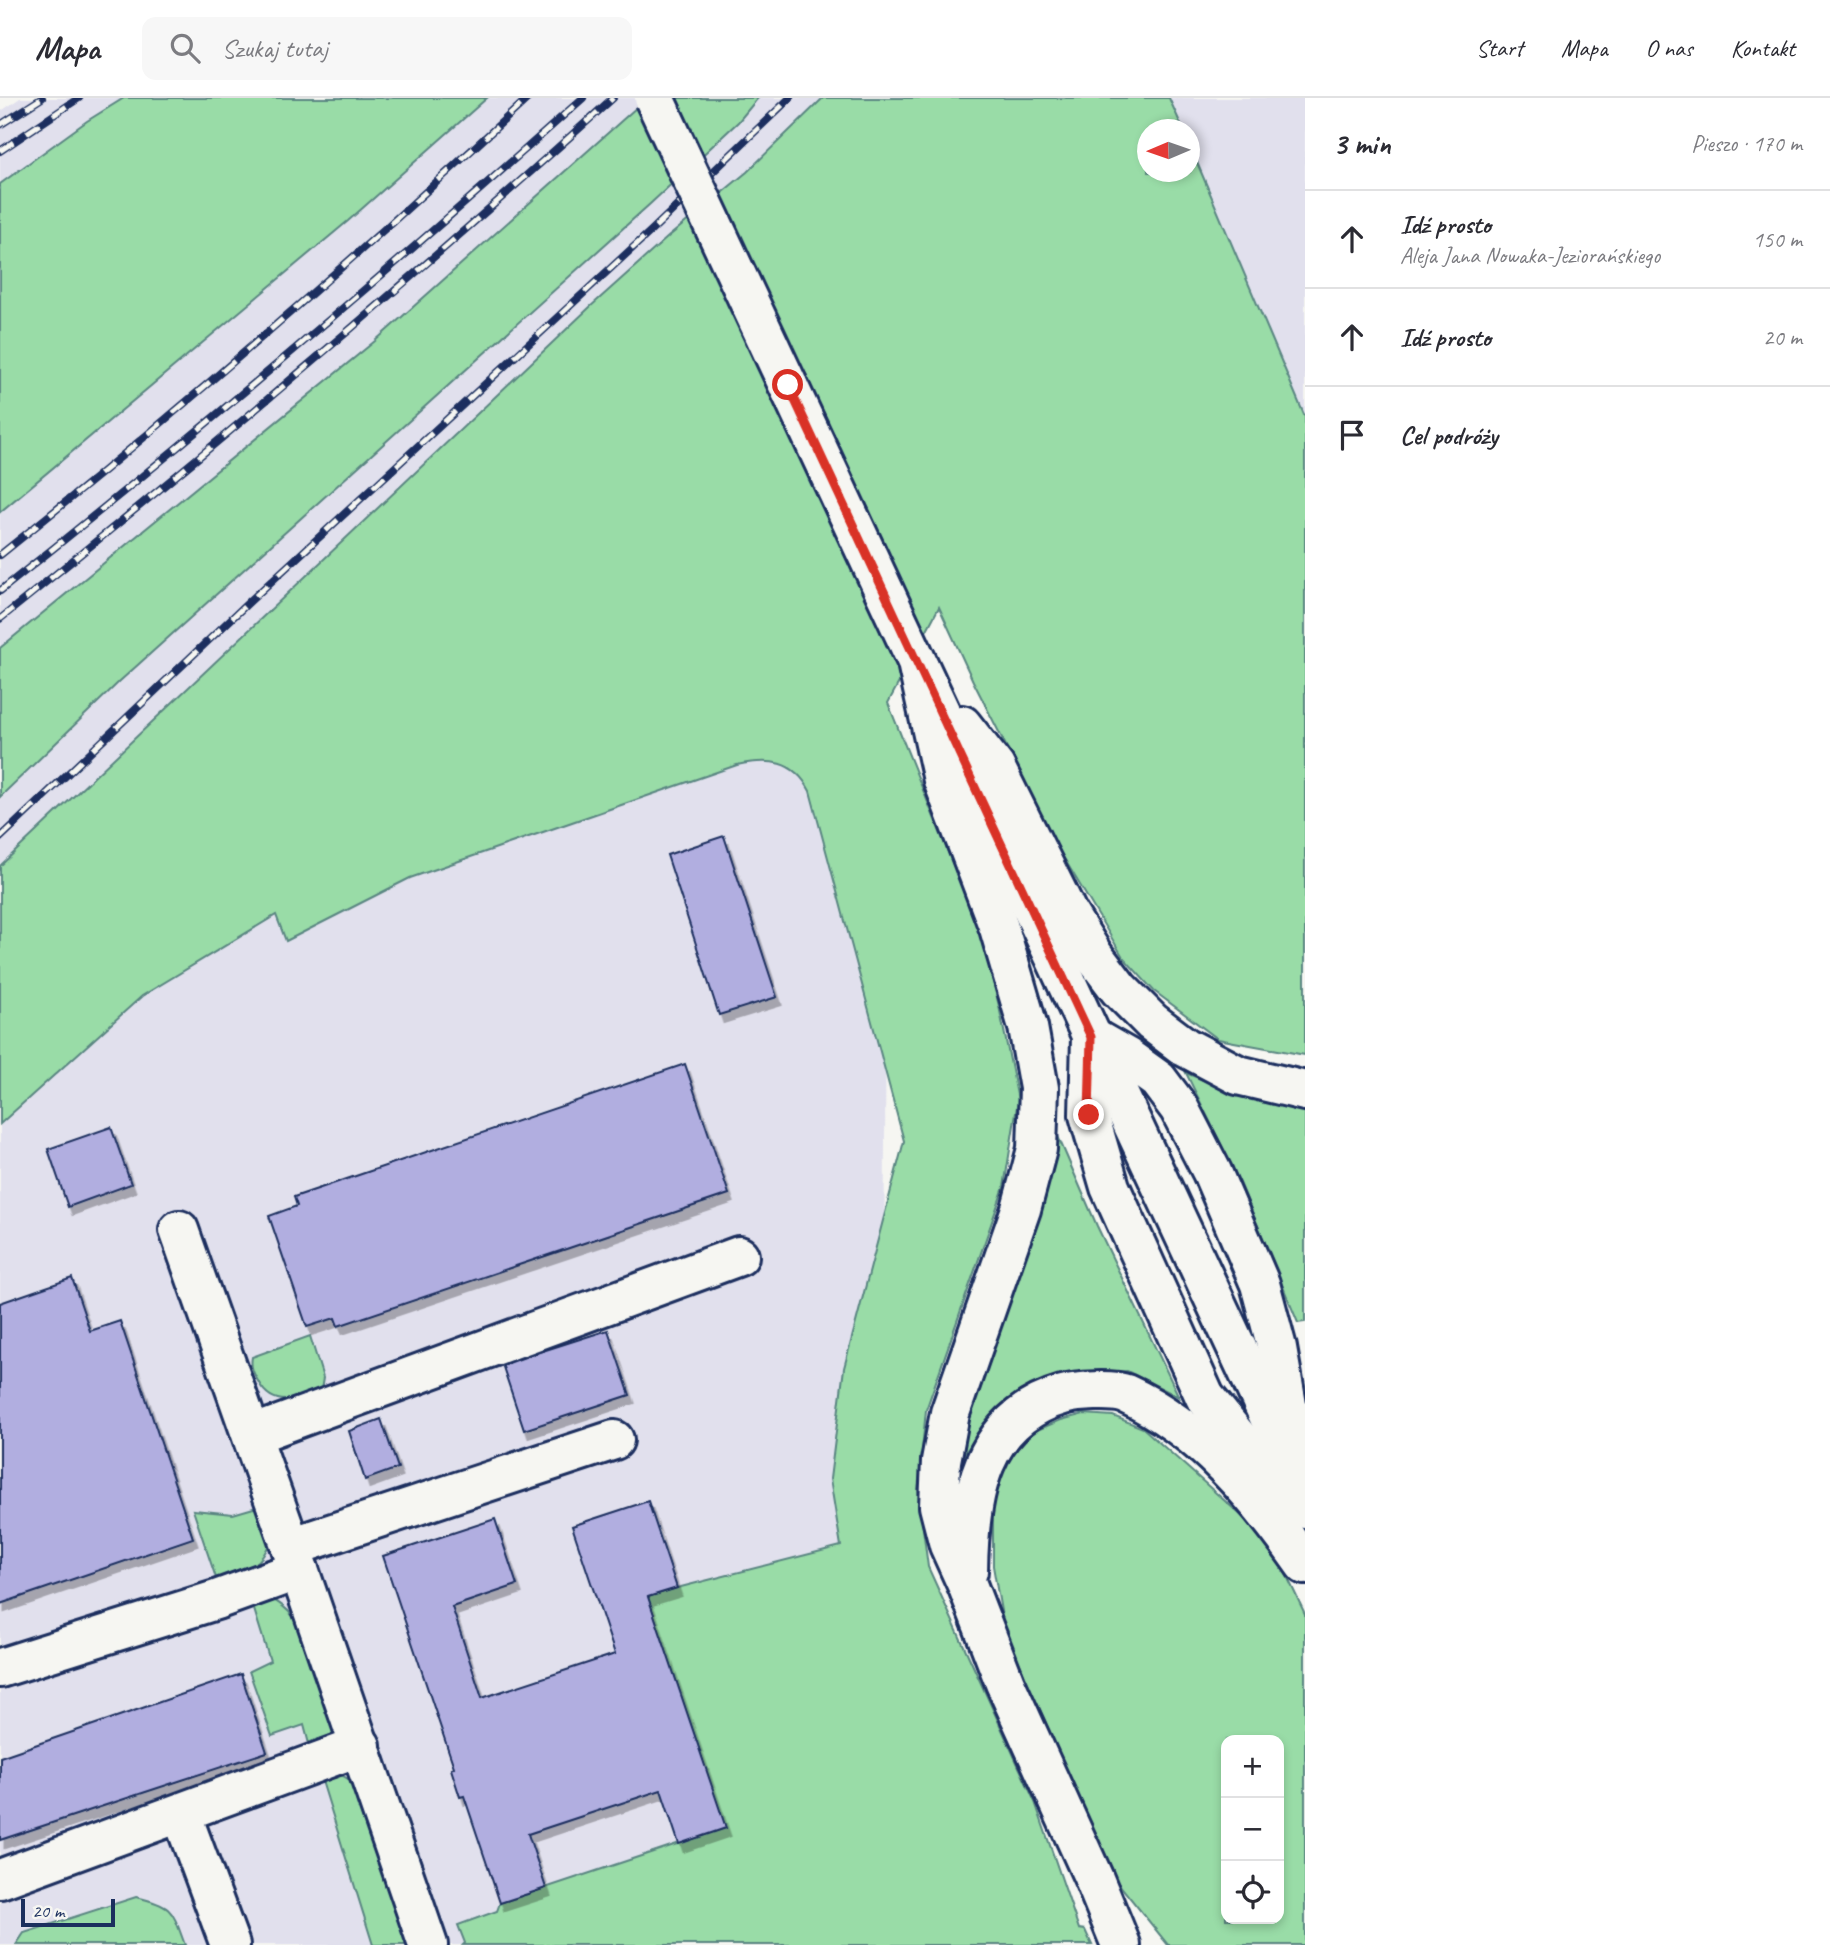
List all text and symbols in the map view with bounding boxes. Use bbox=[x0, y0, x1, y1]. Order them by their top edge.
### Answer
search box bbox=[142, 17, 632, 80]
text: Mapa bbox=[35, 27, 100, 69]
icon: search bbox=[166, 29, 204, 67]
text: Szukaj tutaj bbox=[222, 32, 328, 65]
text: Start bbox=[1476, 33, 1523, 63]
text: Mapa bbox=[1561, 33, 1608, 63]
text: O nas bbox=[1646, 33, 1693, 63]
text: Kontakt bbox=[1731, 33, 1795, 63]
north arrow bbox=[1137, 119, 1200, 182]
text: 3 min bbox=[1333, 125, 1390, 163]
text: Pieszo · 170 m bbox=[1691, 129, 1802, 158]
text: Idź prosto bbox=[1400, 208, 1491, 241]
icon: ahead bbox=[1333, 220, 1371, 258]
text: 150 m bbox=[1753, 225, 1802, 254]
text: Aleja Jana Nowaka-Jeziorańskiego bbox=[1400, 241, 1660, 270]
icon: ahead bbox=[1333, 318, 1371, 356]
text: Idź prosto bbox=[1400, 321, 1491, 354]
text: 20 m bbox=[1763, 323, 1802, 352]
route start bbox=[772, 369, 803, 400]
icon: arrive bbox=[1333, 416, 1371, 454]
text: Cel podróży bbox=[1400, 419, 1498, 452]
route end bbox=[1073, 1099, 1104, 1130]
map controls bbox=[1221, 1735, 1284, 1924]
button: + bbox=[1221, 1735, 1284, 1798]
button: − bbox=[1221, 1798, 1284, 1861]
button: locate bbox=[1221, 1861, 1284, 1924]
scale bar bbox=[21, 1896, 116, 1928]
text: 20 m bbox=[32, 1899, 64, 1923]

